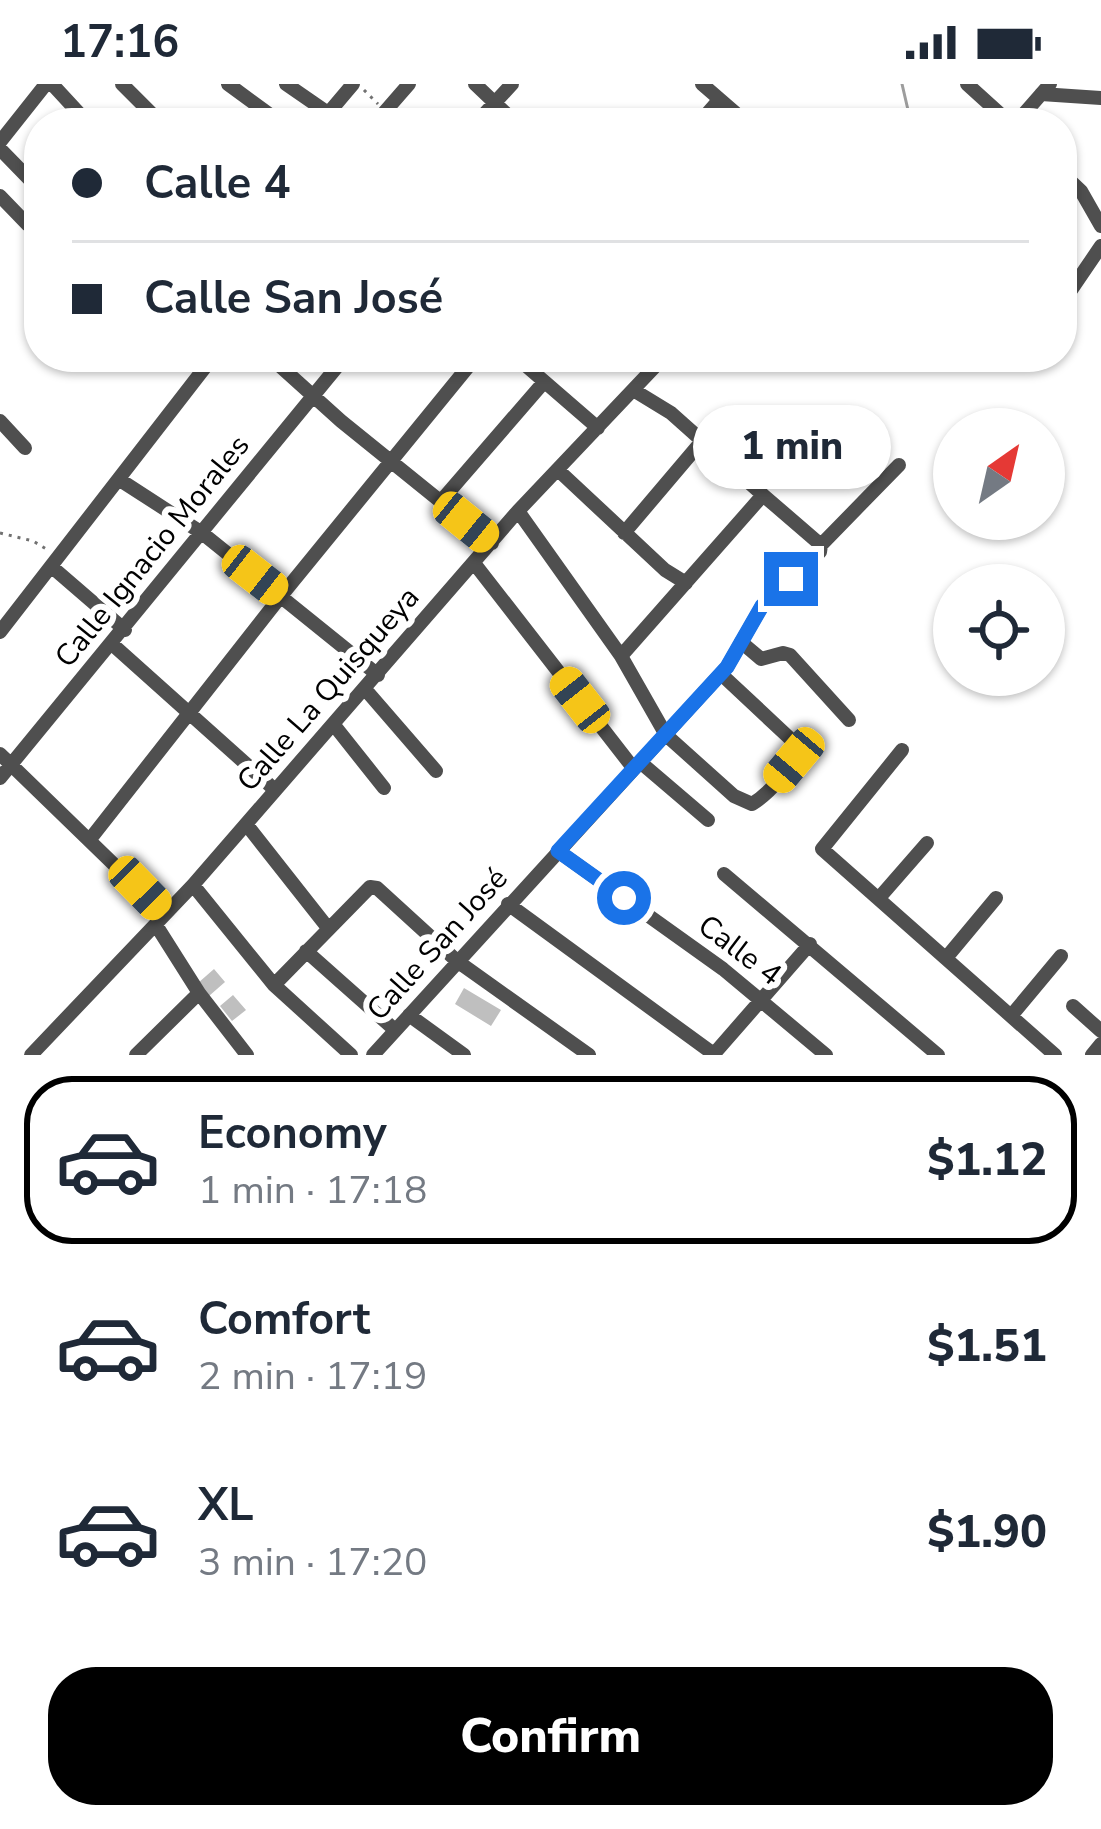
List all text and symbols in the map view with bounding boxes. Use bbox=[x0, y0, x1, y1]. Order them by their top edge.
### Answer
text: 17:16 bbox=[60, 12, 179, 73]
text: Calle 4 bbox=[144, 153, 290, 214]
text: Calle San José bbox=[144, 268, 443, 329]
callout: 1 min bbox=[692, 405, 890, 489]
north arrow bbox=[933, 408, 1065, 540]
map controls bbox=[933, 408, 1065, 696]
text: 1 min bbox=[741, 420, 843, 473]
street label: Calle Ignacio Morales bbox=[46, 426, 259, 676]
car bbox=[427, 485, 505, 559]
car bbox=[216, 539, 294, 611]
route end bbox=[764, 552, 818, 606]
button: locate bbox=[933, 564, 1065, 696]
street label: Calle La Quisqueya bbox=[228, 578, 429, 801]
car bbox=[544, 661, 616, 739]
car bbox=[757, 721, 831, 799]
car bbox=[102, 850, 178, 926]
street label: Calle San José bbox=[358, 859, 517, 1030]
route start bbox=[597, 871, 651, 925]
street label: Calle 4 bbox=[689, 905, 790, 995]
text: Economy bbox=[198, 1103, 387, 1164]
icon: car bbox=[54, 1106, 162, 1214]
text: $1.12 bbox=[927, 1130, 1047, 1191]
text: 1 min · 17:18 bbox=[198, 1164, 427, 1217]
text: Comfort bbox=[198, 1289, 370, 1350]
icon: car bbox=[54, 1292, 162, 1400]
text: $1.51 bbox=[927, 1316, 1047, 1377]
text: 2 min · 17:19 bbox=[198, 1350, 427, 1403]
text: XL bbox=[198, 1475, 254, 1536]
icon: car bbox=[54, 1478, 162, 1586]
text: $1.90 bbox=[927, 1502, 1047, 1563]
text: 3 min · 17:20 bbox=[198, 1536, 427, 1589]
button: Confirm bbox=[48, 1667, 1053, 1805]

